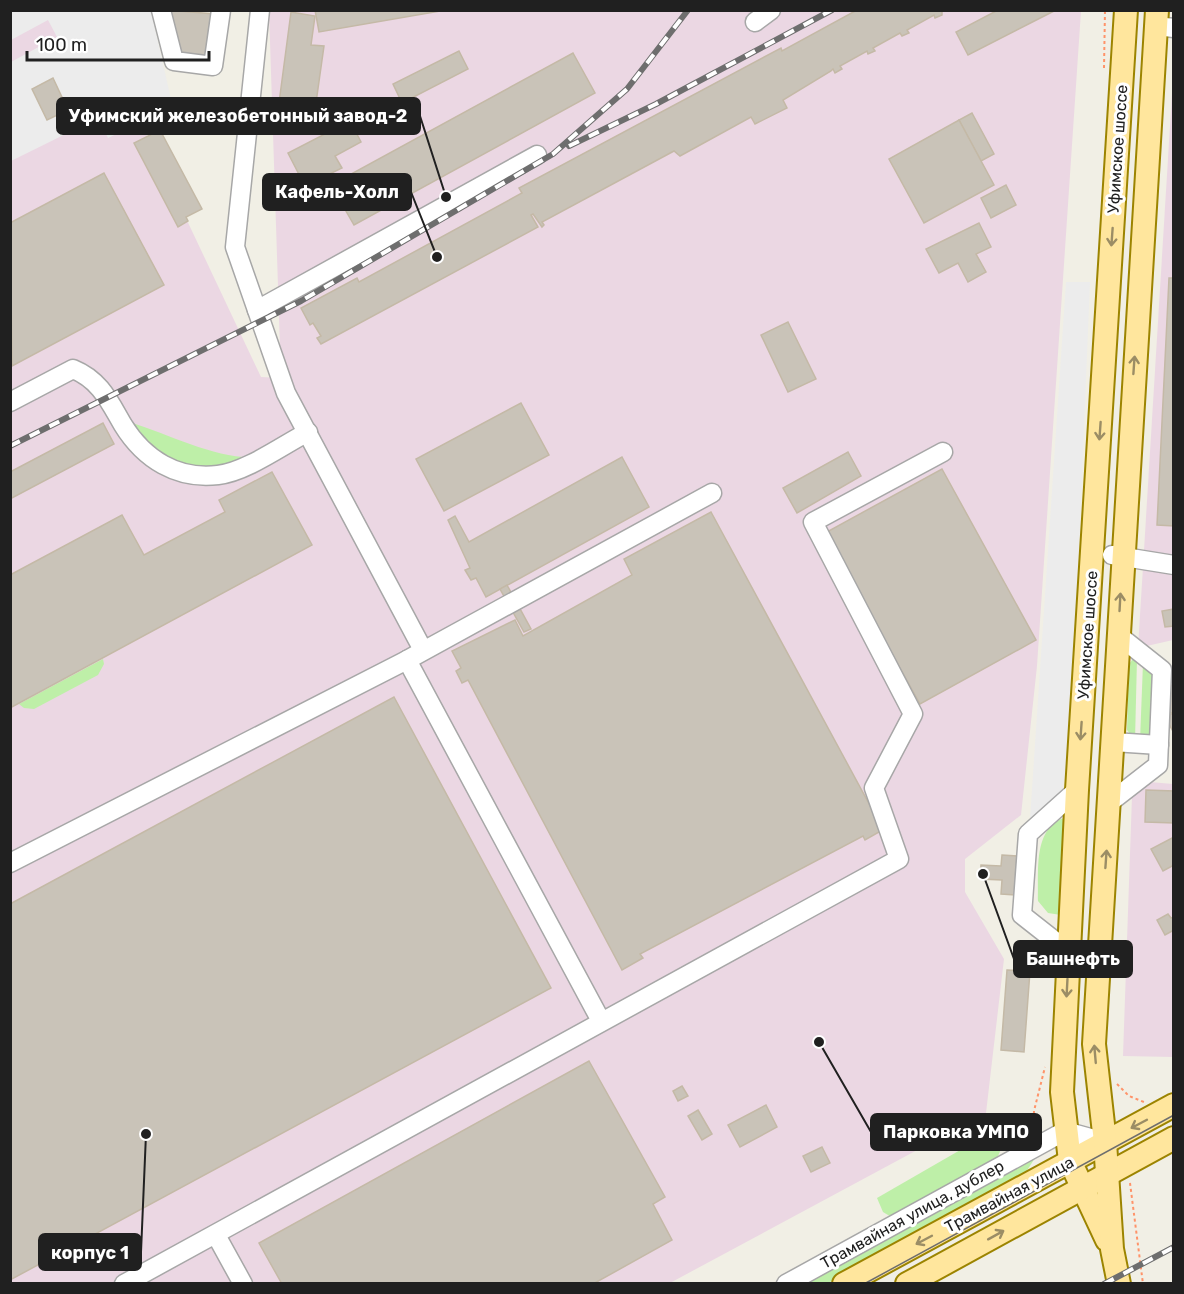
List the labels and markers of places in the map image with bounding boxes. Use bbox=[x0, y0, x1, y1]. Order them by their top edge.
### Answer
callout: Уфимский железобетонный завод-2 bbox=[57, 98, 420, 134]
callout: Кафель-Холл bbox=[263, 174, 411, 210]
callout: Башнефть bbox=[1014, 941, 1132, 977]
callout: Парковка УМПО bbox=[871, 1114, 1041, 1150]
callout: корпус 1 bbox=[39, 1234, 141, 1270]

